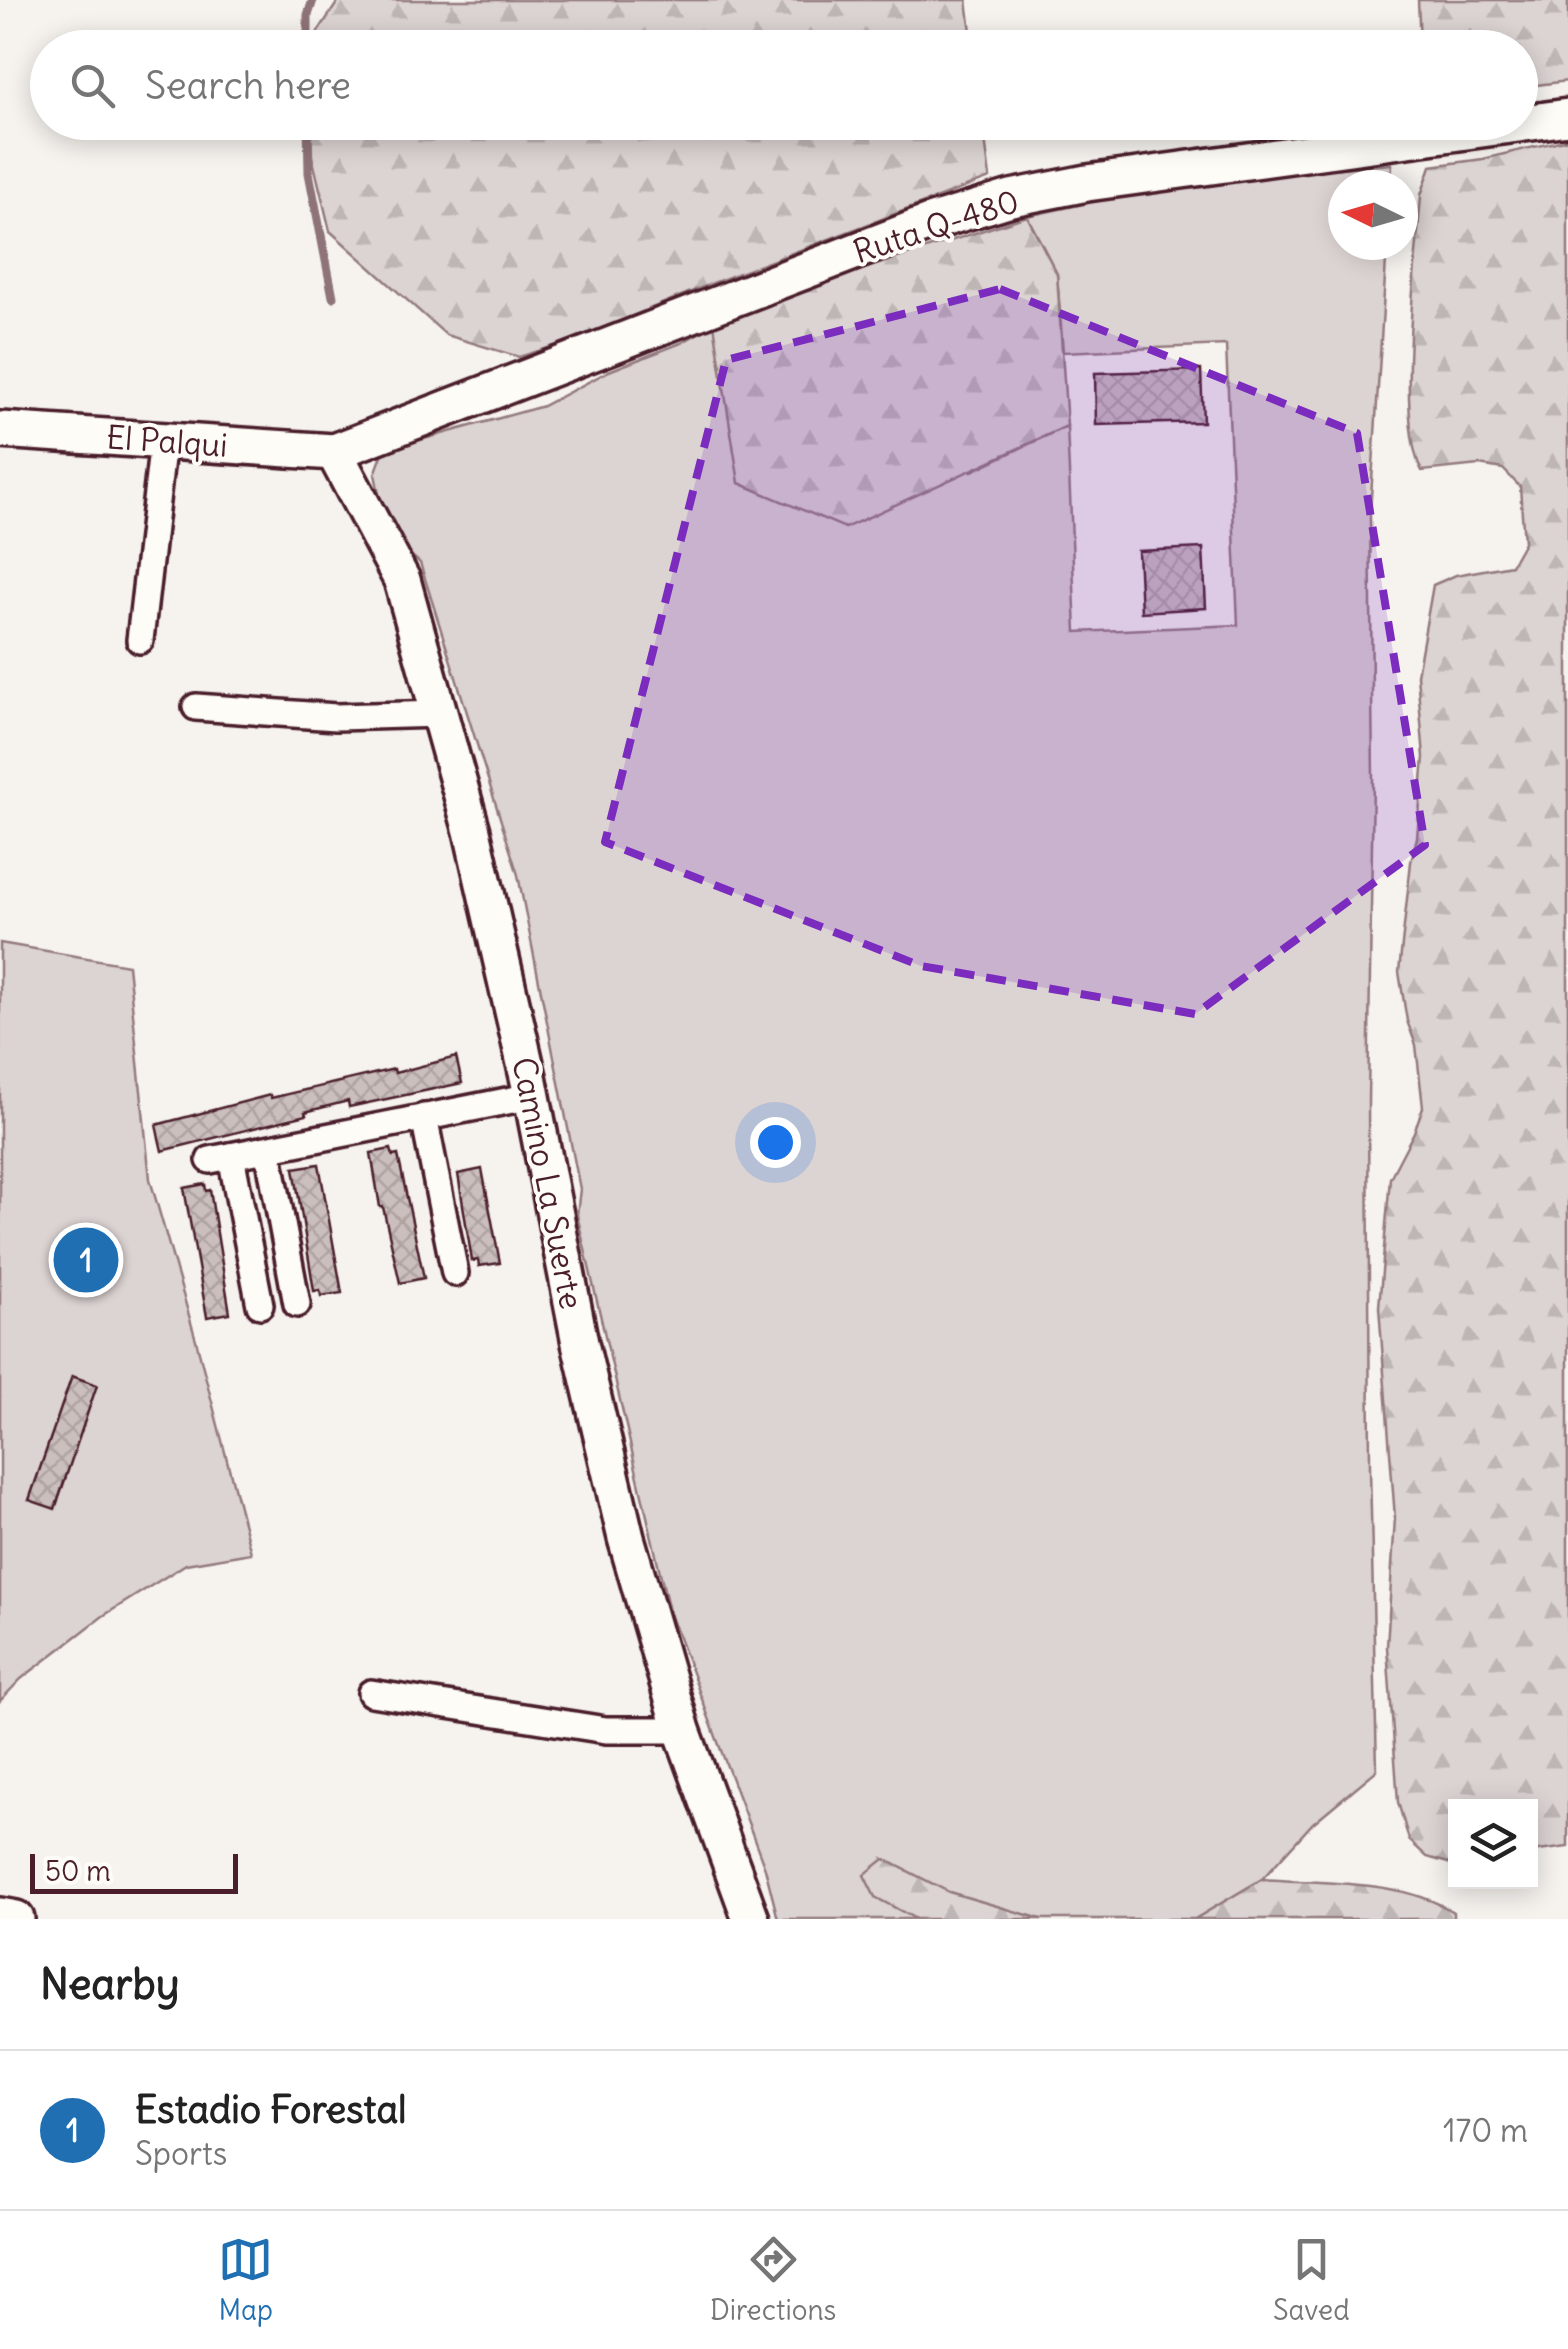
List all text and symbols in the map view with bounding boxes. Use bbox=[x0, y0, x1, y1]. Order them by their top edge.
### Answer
search box bbox=[30, 30, 1538, 140]
icon: search bbox=[65, 58, 120, 113]
text: Search here bbox=[145, 62, 351, 109]
north arrow bbox=[1328, 170, 1418, 260]
street label: Ruta Q-480 bbox=[848, 180, 1024, 272]
street label: El Palqui bbox=[105, 416, 229, 466]
street label: Camino La Suerte bbox=[503, 1054, 593, 1312]
your location bbox=[750, 1117, 801, 1168]
pin: 1 bbox=[54, 1222, 118, 1298]
map controls bbox=[1448, 1799, 1538, 1889]
button: layers bbox=[1448, 1799, 1538, 1889]
scale bar bbox=[30, 1849, 238, 1894]
text: 50 m bbox=[45, 1853, 111, 1889]
text: Nearby bbox=[40, 1958, 179, 2010]
text: Estadio Forestal bbox=[135, 2086, 407, 2133]
text: 1 bbox=[66, 2110, 79, 2151]
text: 170 m bbox=[1443, 2110, 1528, 2151]
text: Sports bbox=[135, 2133, 227, 2174]
tab: Map bbox=[218, 2232, 273, 2328]
tab: Directions bbox=[710, 2232, 836, 2328]
tab: Saved bbox=[1273, 2232, 1350, 2328]

